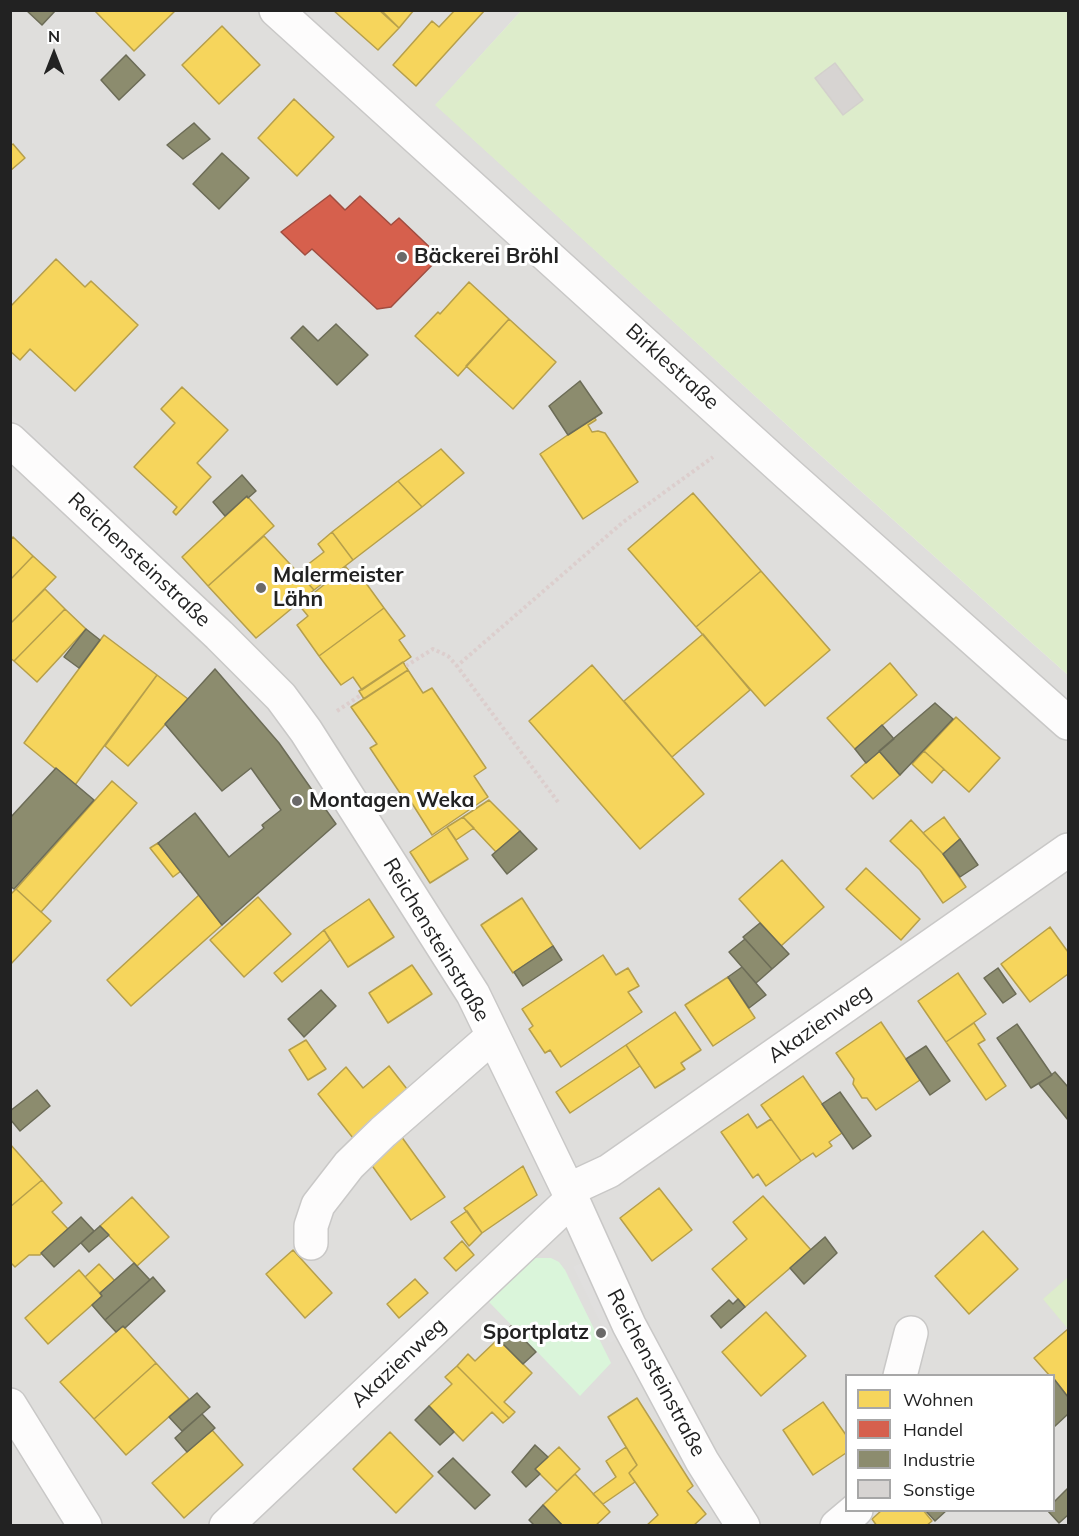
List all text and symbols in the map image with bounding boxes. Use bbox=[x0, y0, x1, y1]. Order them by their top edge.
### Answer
north arrow bbox=[24, 24, 84, 84]
text: N bbox=[48, 26, 60, 46]
place label: Bäckerei Bröhl bbox=[414, 244, 559, 270]
marker: Bäckerei Bröhl bbox=[395, 250, 409, 264]
street label: Birklestraße bbox=[620, 319, 724, 415]
street label: Reichensteinstraße bbox=[62, 487, 216, 633]
place label: Malermeister Lähn bbox=[273, 563, 403, 613]
marker: Malermeister Lähn bbox=[254, 581, 268, 595]
place label: Montagen Weka bbox=[309, 788, 475, 814]
marker: Montagen Weka bbox=[290, 794, 304, 808]
street label: Reichensteinstraße bbox=[377, 854, 495, 1026]
street label: Akazienweg bbox=[763, 979, 877, 1069]
street label: Reichensteinstraße bbox=[601, 1285, 711, 1461]
street label: Akazienweg bbox=[346, 1313, 452, 1413]
place label: Sportplatz bbox=[483, 1320, 589, 1346]
marker: Sportplatz bbox=[594, 1326, 608, 1340]
legend bbox=[845, 1374, 1055, 1512]
text: Wohnen bbox=[903, 1388, 974, 1411]
text: Handel bbox=[903, 1418, 963, 1441]
text: Industrie bbox=[903, 1448, 975, 1471]
text: Sonstige bbox=[903, 1478, 975, 1501]

